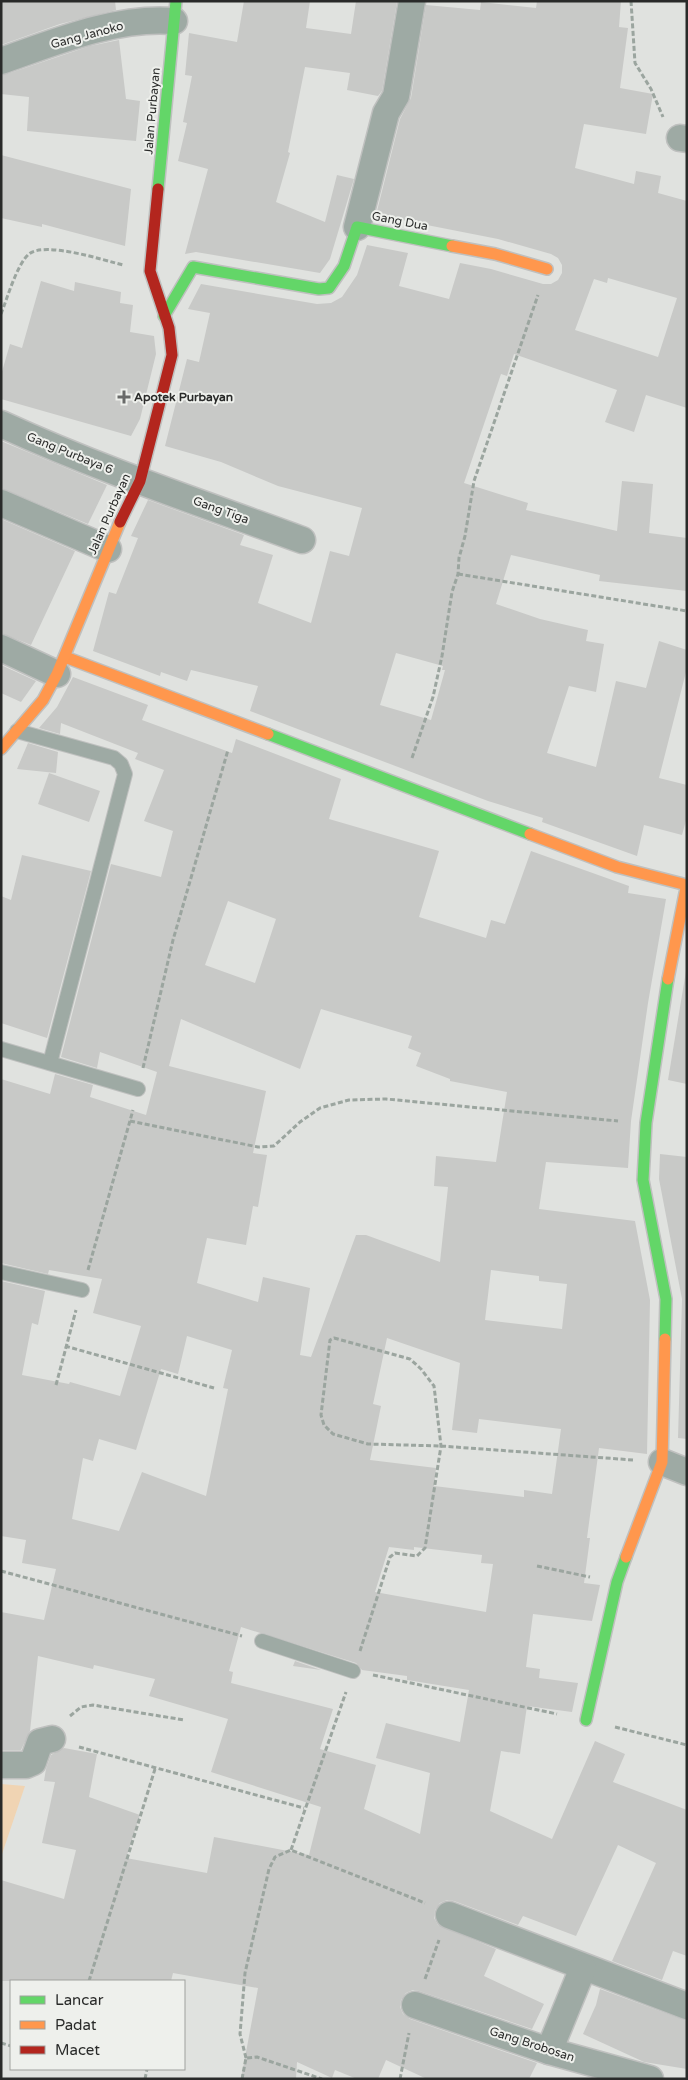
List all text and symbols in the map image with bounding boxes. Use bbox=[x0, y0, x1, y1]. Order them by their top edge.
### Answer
street label: Gang Janoko bbox=[49, 19, 125, 51]
street label: Jalan Purbayan bbox=[141, 67, 163, 155]
street label: Gang Dua bbox=[371, 209, 429, 233]
place label: Apotek Purbayan bbox=[134, 390, 233, 405]
marker: Apotek Purbayan bbox=[118, 391, 130, 403]
street label: Gang Purbaya 6 bbox=[25, 429, 115, 477]
street label: Jalan Purbayan bbox=[85, 471, 133, 557]
street label: Gang Tiga bbox=[191, 493, 251, 527]
legend bbox=[10, 1980, 185, 2070]
text: Lancar bbox=[55, 1991, 104, 2009]
text: Padat bbox=[55, 2016, 97, 2034]
street label: Gang Brobosan bbox=[488, 2024, 576, 2064]
text: Macet bbox=[55, 2041, 100, 2059]

